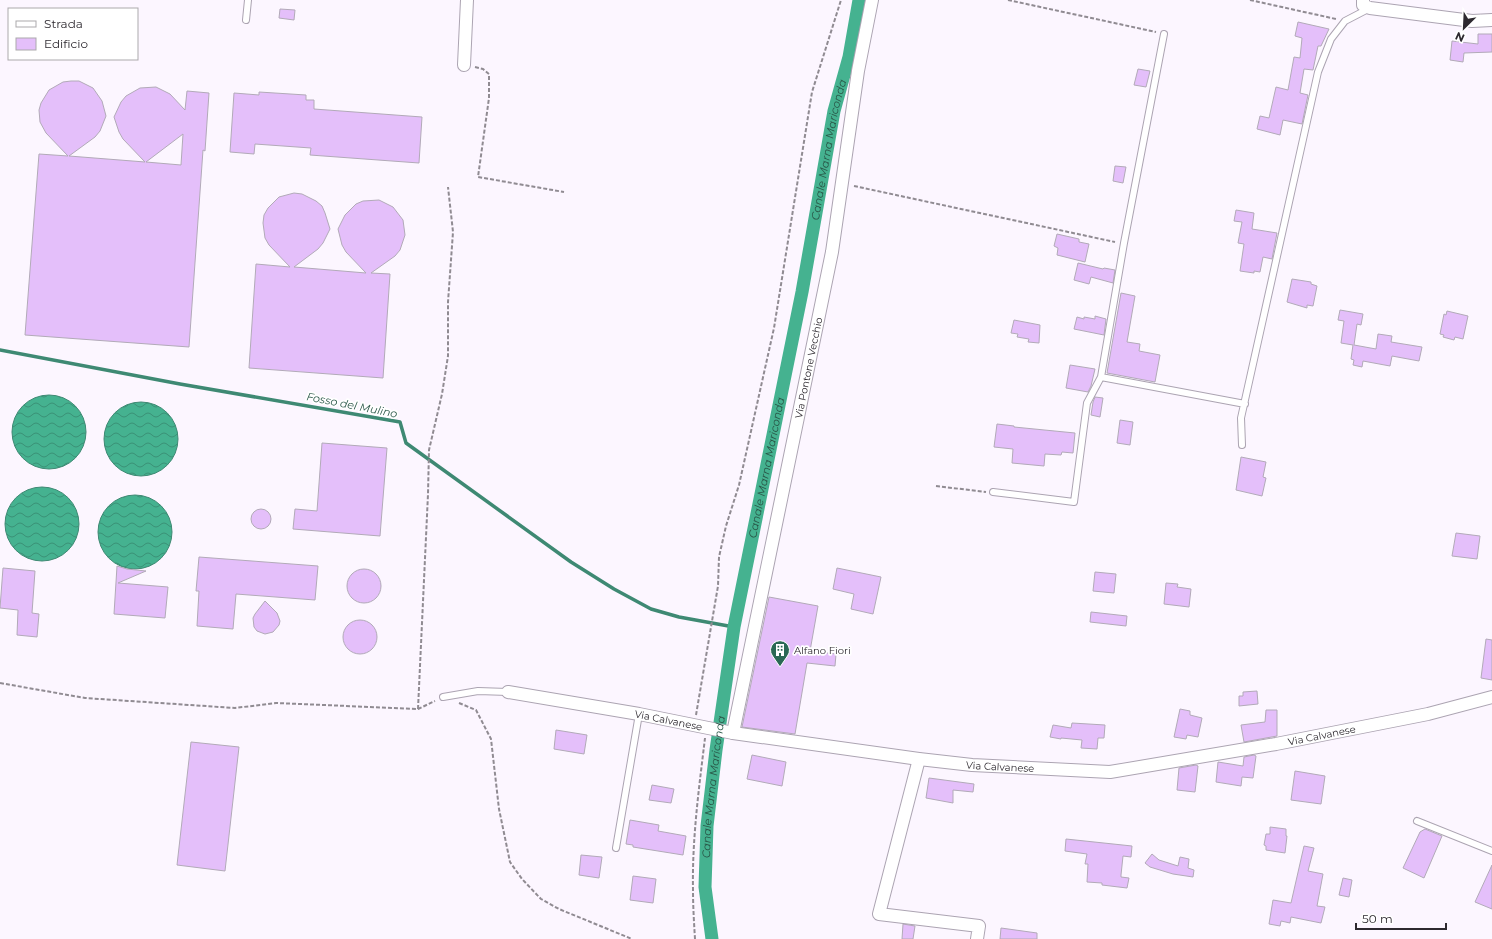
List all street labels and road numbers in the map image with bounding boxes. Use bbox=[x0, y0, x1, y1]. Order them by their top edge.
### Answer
street label: Via Pontone Vecchio bbox=[791, 316, 825, 419]
street label: Via Calvanese bbox=[634, 707, 703, 733]
street label: Via Calvanese bbox=[1287, 722, 1357, 748]
street label: Via Calvanese bbox=[965, 758, 1035, 775]

